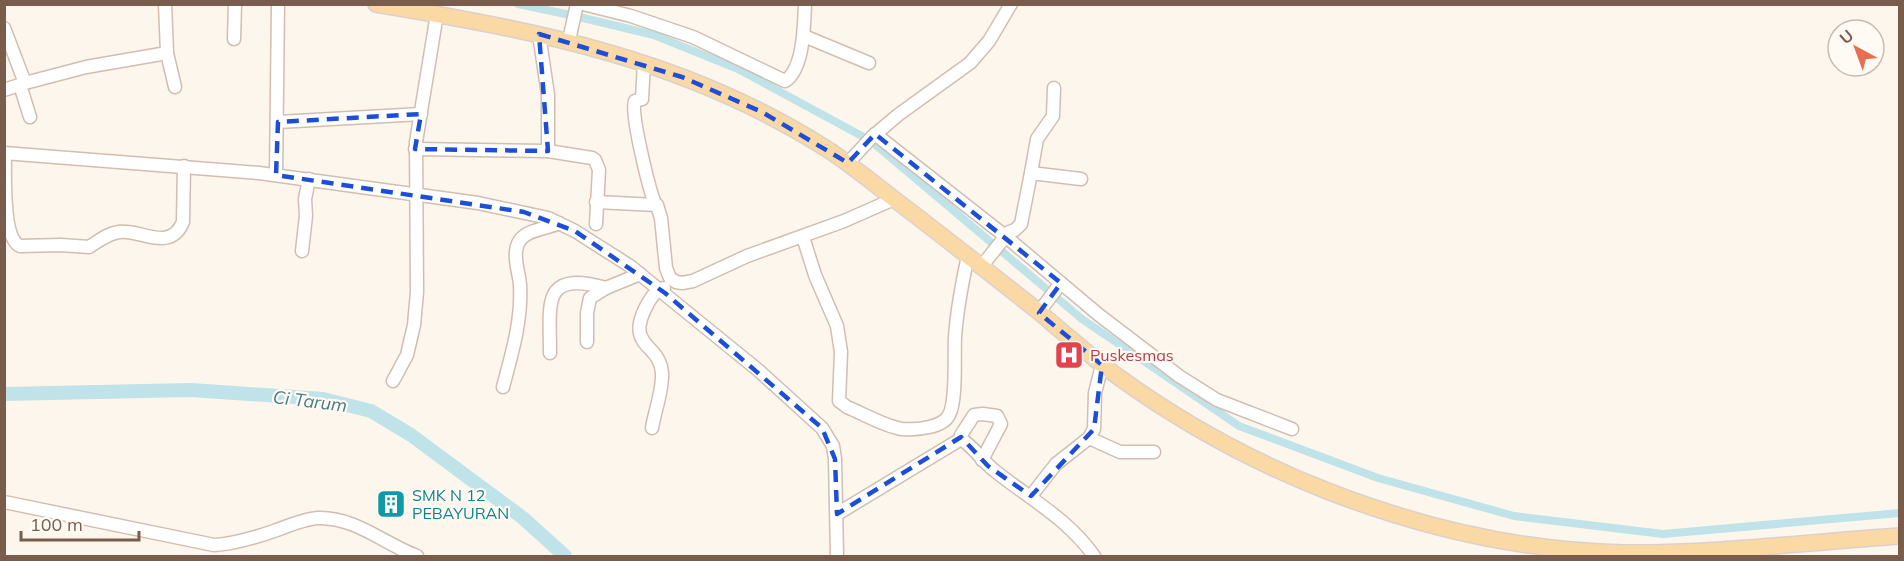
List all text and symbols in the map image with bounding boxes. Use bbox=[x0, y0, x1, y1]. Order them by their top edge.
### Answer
north arrow bbox=[1826, 18, 1886, 78]
text: U bbox=[1835, 25, 1857, 48]
hospital icon: Puskesmas bbox=[1053, 339, 1085, 371]
place label: Puskesmas bbox=[1090, 345, 1174, 365]
water label: Ci Tarum bbox=[272, 385, 348, 417]
place label: SMK N 12 PEBAYURAN bbox=[412, 485, 509, 523]
building icon: SMK N 12 PEBAYURAN bbox=[375, 488, 407, 520]
scale bar bbox=[21, 504, 140, 542]
text: 100 m bbox=[30, 513, 83, 536]

